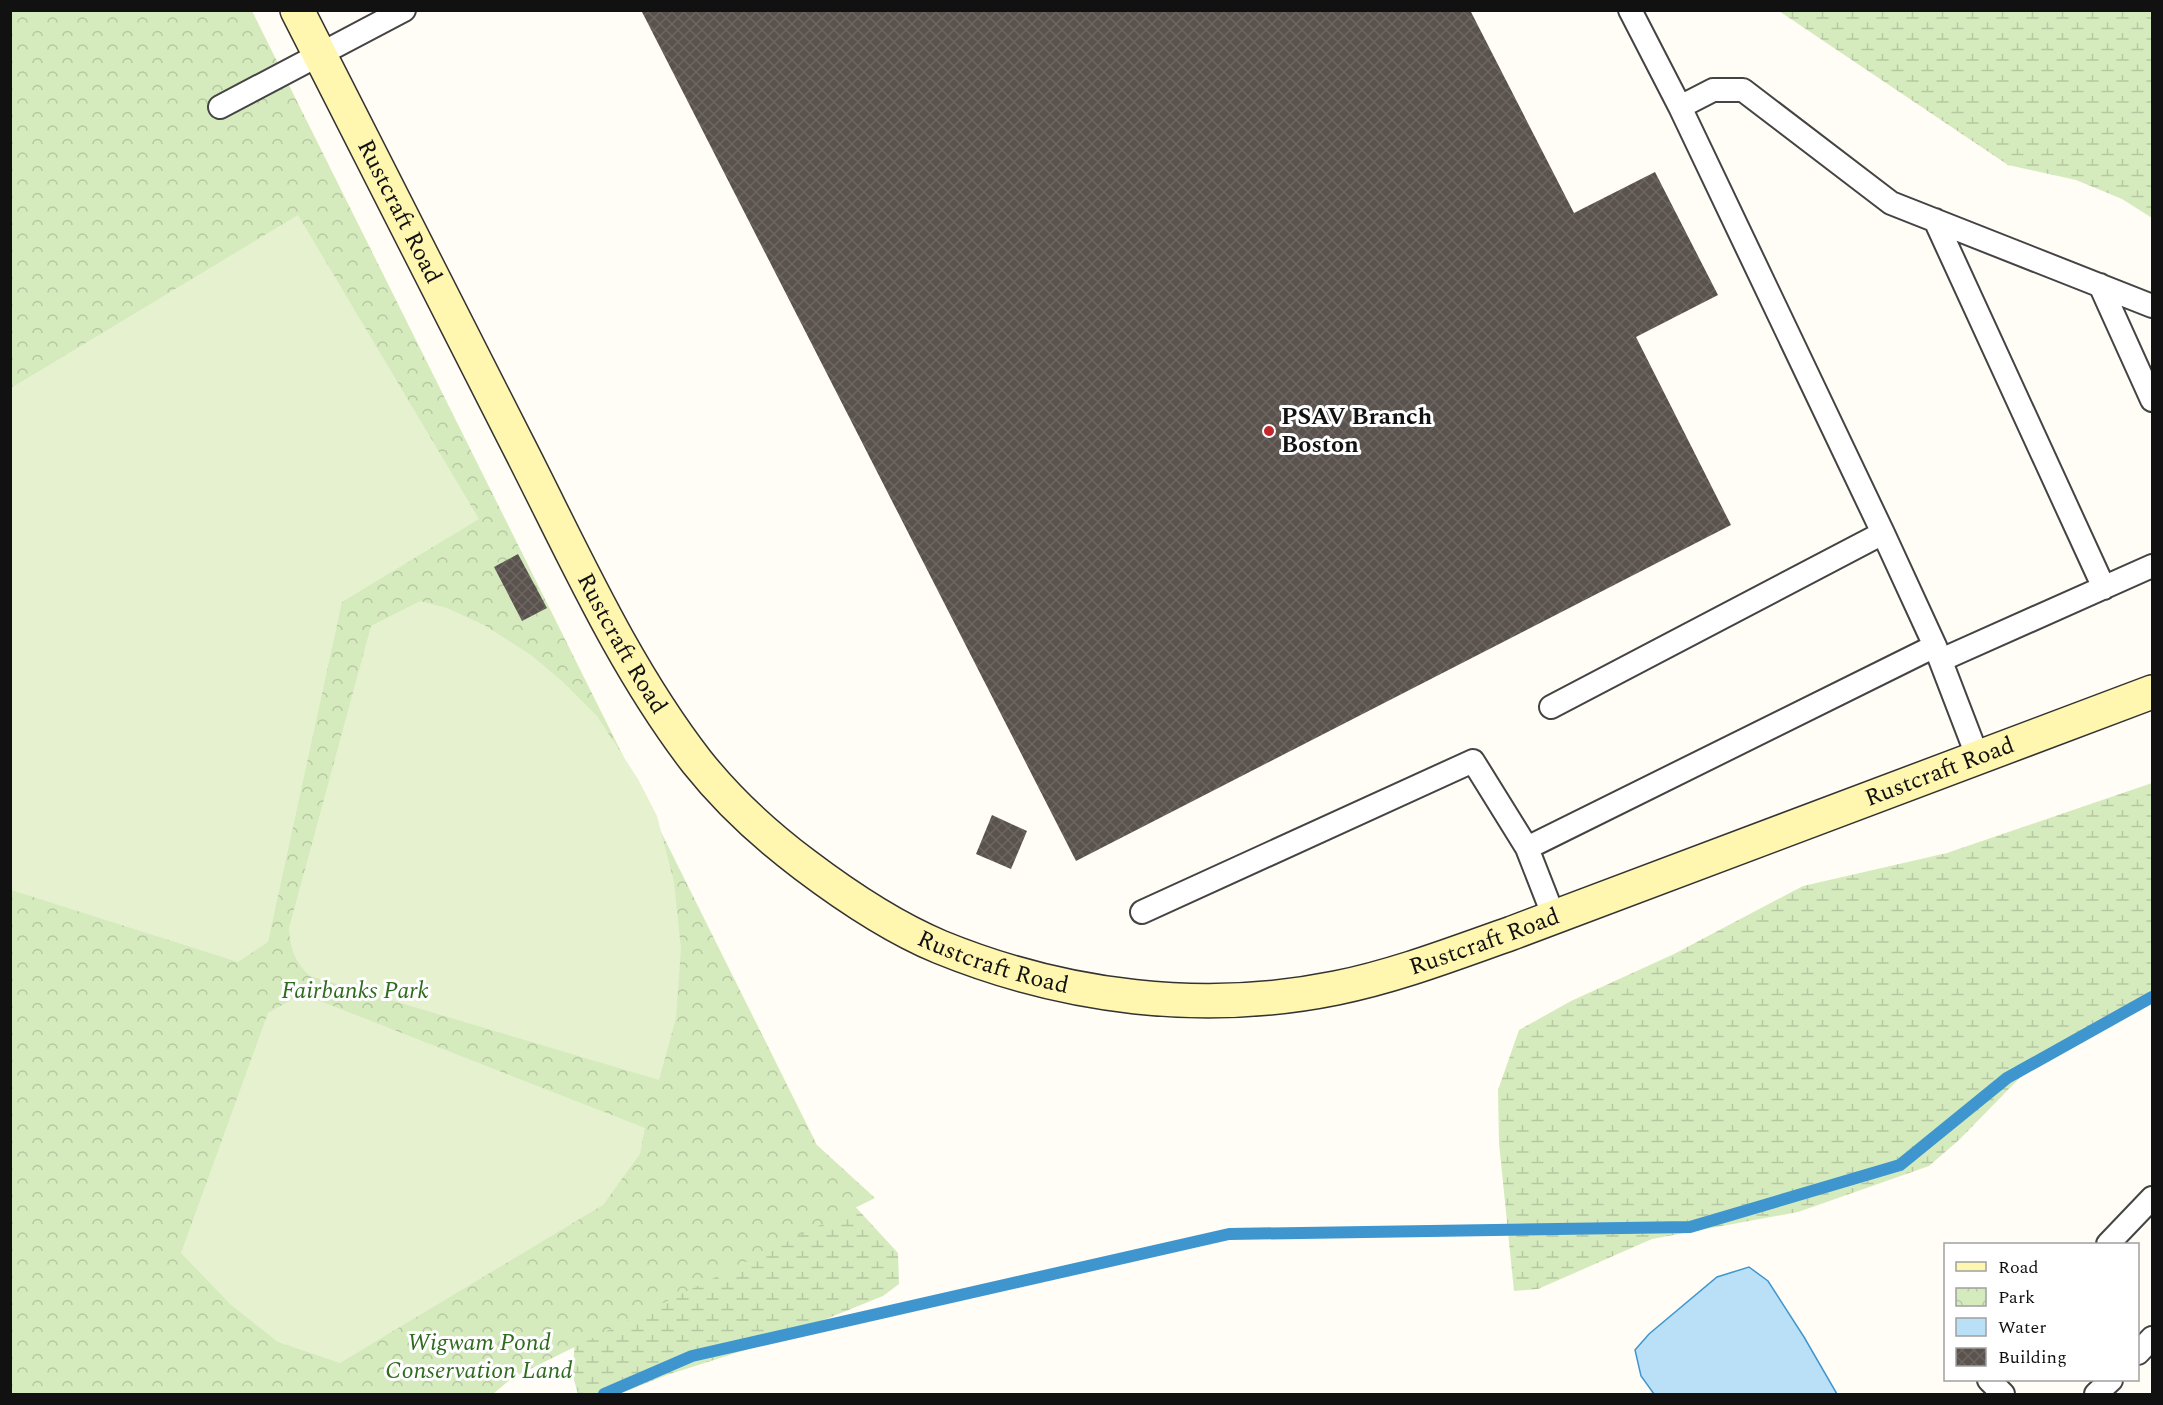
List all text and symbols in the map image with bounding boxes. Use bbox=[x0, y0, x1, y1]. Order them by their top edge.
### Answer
street label: Rustcraft Road bbox=[348, 133, 451, 290]
place label: PSAV Branch Boston bbox=[1281, 399, 1433, 463]
marker: PSAV Branch Boston bbox=[1262, 424, 1276, 438]
street label: Rustcraft Road bbox=[567, 567, 676, 722]
street label: Rustcraft Road bbox=[1860, 727, 2020, 817]
street label: Rustcraft Road bbox=[1405, 899, 1565, 985]
street label: Rustcraft Road bbox=[911, 921, 1072, 1004]
park label: Fairbanks Park bbox=[281, 973, 429, 1009]
legend bbox=[1944, 1243, 2139, 1381]
text: Road bbox=[1998, 1254, 2039, 1281]
text: Park bbox=[1998, 1284, 2035, 1311]
text: Water bbox=[1998, 1314, 2046, 1341]
park label: Wigwam Pond Conservation Land bbox=[385, 1325, 573, 1389]
text: Building bbox=[1998, 1344, 2067, 1371]

